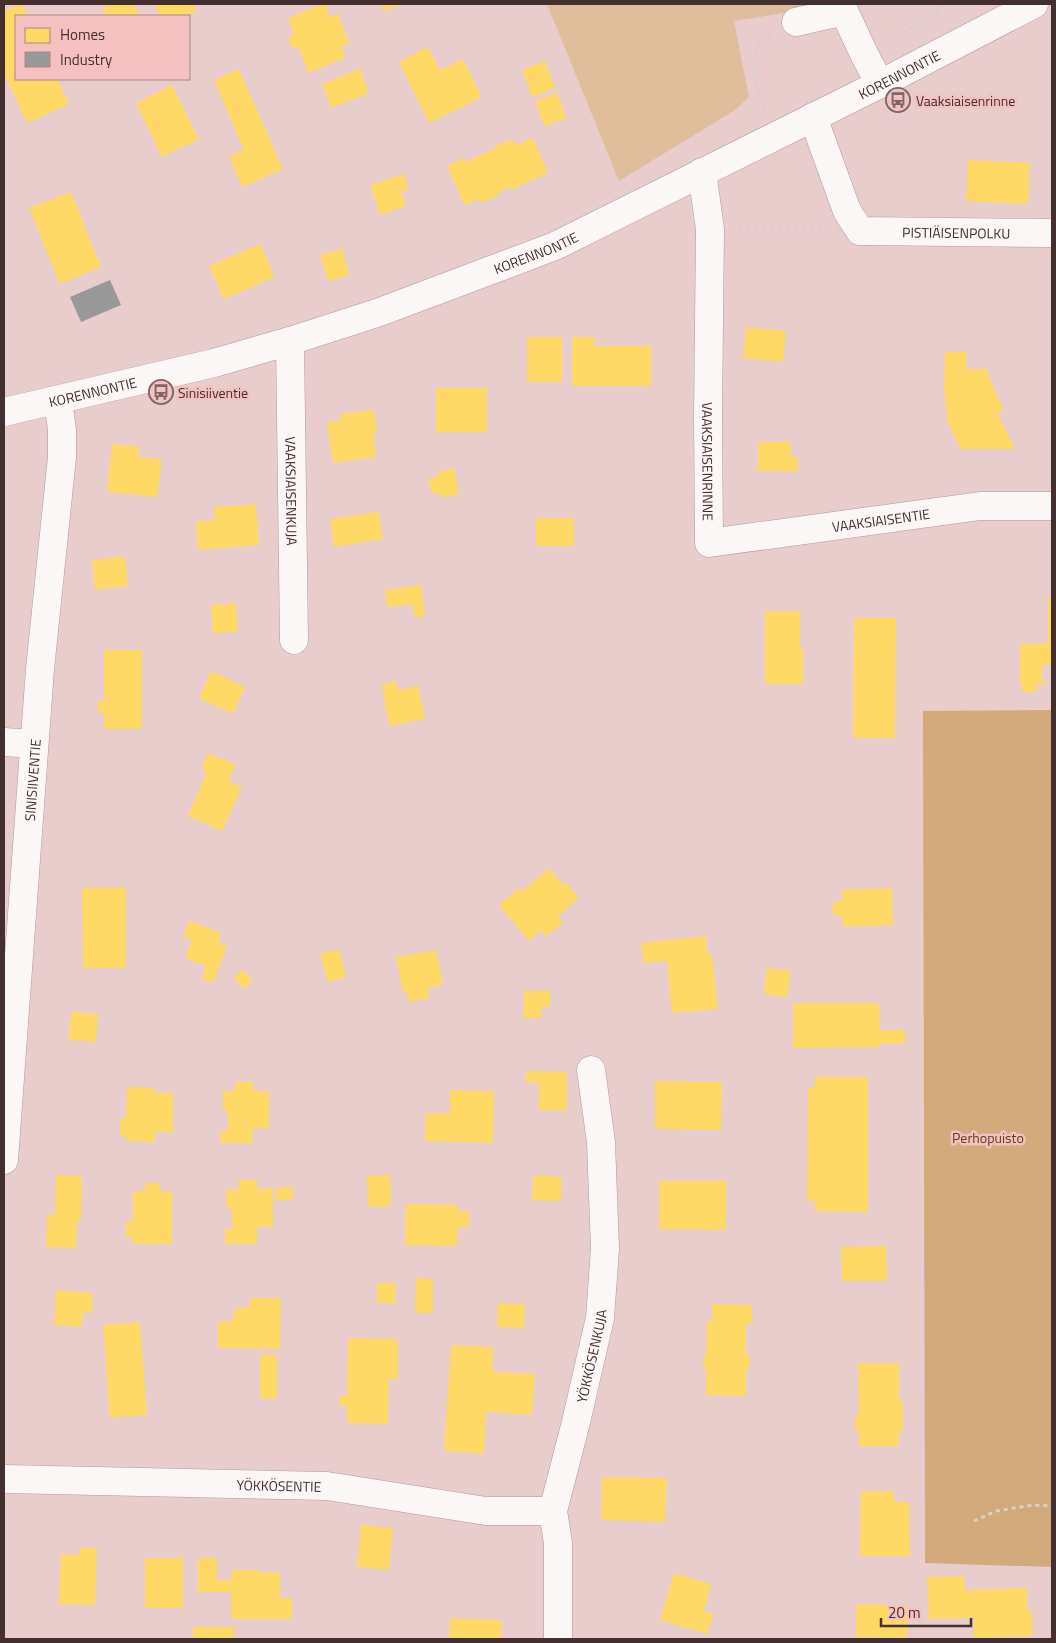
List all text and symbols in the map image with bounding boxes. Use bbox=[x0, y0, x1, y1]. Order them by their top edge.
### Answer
legend bbox=[15, 15, 190, 80]
text: Homes bbox=[60, 23, 105, 46]
street label: KORENNONTIE bbox=[854, 44, 944, 104]
text: Industry bbox=[60, 48, 112, 71]
bus stop icon: Vaaksiaisenrinne bbox=[885, 87, 911, 113]
place label: Vaaksiaisenrinne bbox=[916, 90, 1015, 111]
street label: PISTIÄISENPOLKU bbox=[902, 221, 1010, 243]
street label: KORENNONTIE bbox=[490, 226, 582, 279]
street label: KORENNONTIE bbox=[47, 371, 139, 412]
bus stop icon: Sinisiiventie bbox=[148, 379, 174, 405]
place label: Sinisiiventie bbox=[178, 382, 248, 403]
street label: VAAKSIAISENRINNE bbox=[697, 402, 719, 521]
street label: VAAKSIAISENKUJA bbox=[281, 436, 303, 546]
street label: VAAKSIAISENTIE bbox=[831, 502, 931, 537]
street label: SINISIIVENTIE bbox=[18, 738, 45, 822]
park label: Perhopuisto bbox=[952, 1127, 1024, 1148]
street label: YÖKKÖSENKUJA bbox=[570, 1308, 611, 1405]
street label: YÖKKÖSENTIE bbox=[236, 1474, 322, 1496]
scale bar bbox=[881, 1596, 971, 1628]
text: 20 m bbox=[888, 1601, 921, 1624]

